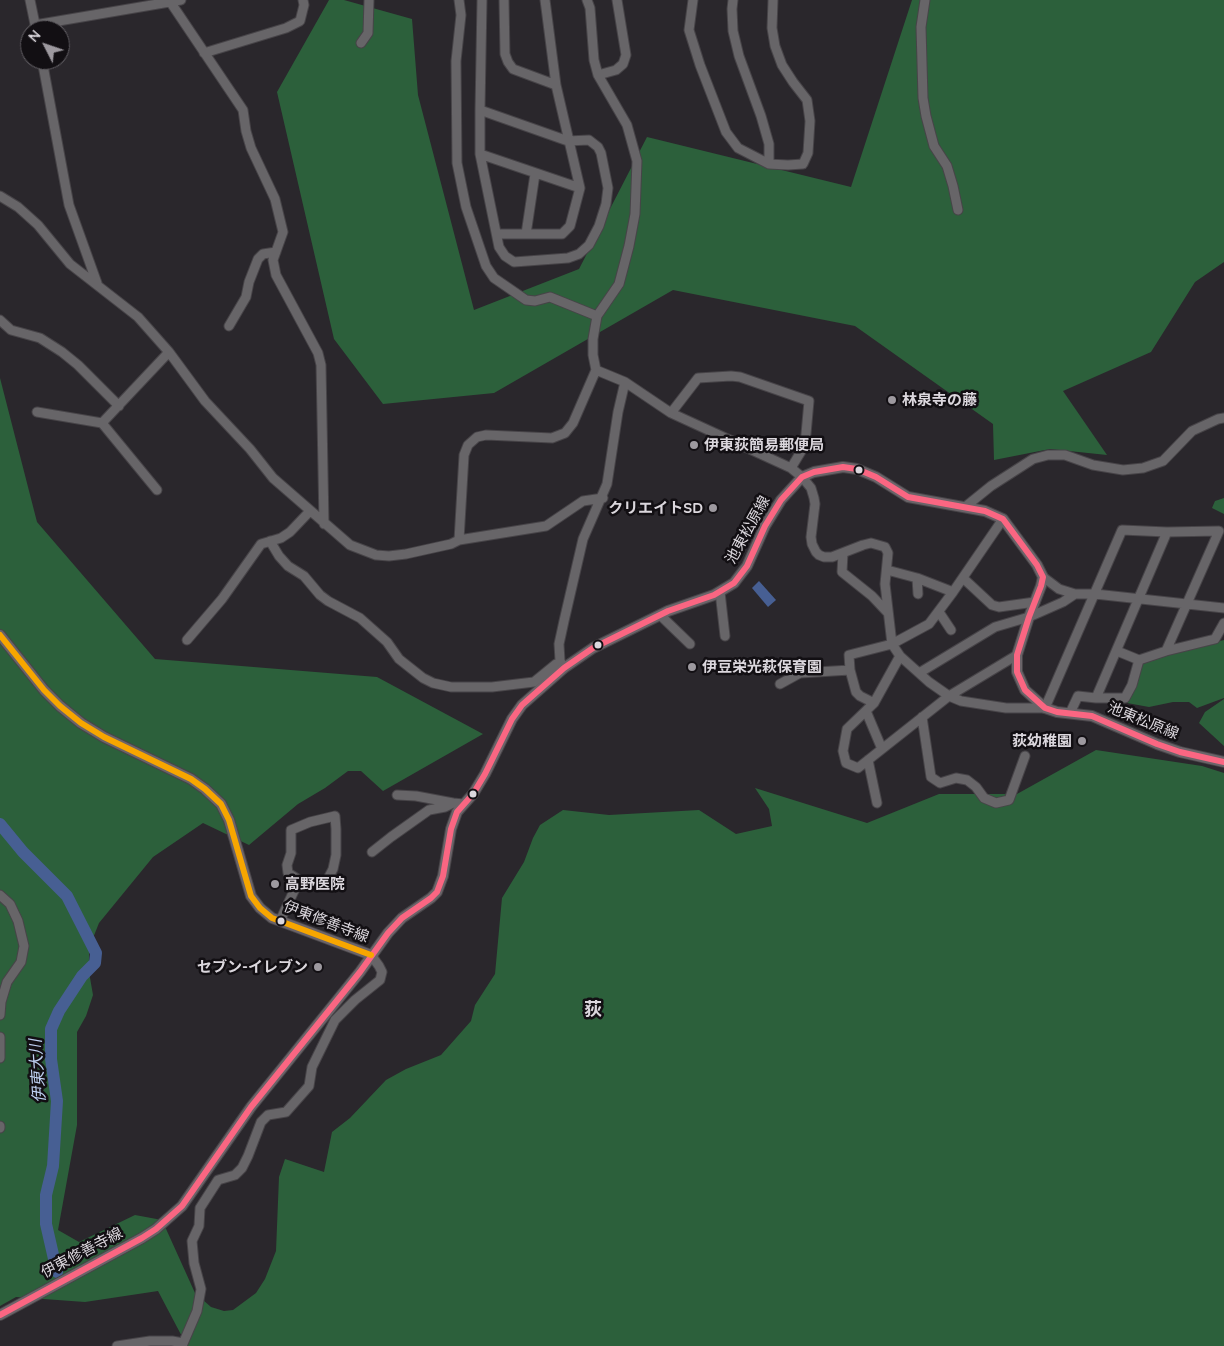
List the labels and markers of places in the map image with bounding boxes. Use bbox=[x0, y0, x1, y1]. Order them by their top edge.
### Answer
place label: 林泉寺の藤 bbox=[902, 391, 977, 409]
marker: 林泉寺の藤 bbox=[886, 394, 898, 406]
place label: 伊東荻簡易郵便局 bbox=[704, 436, 824, 454]
marker: 伊東荻簡易郵便局 bbox=[688, 439, 700, 451]
unlabelled marker bbox=[854, 465, 864, 475]
place label: クリエイトSD bbox=[608, 499, 703, 517]
marker: クリエイトSD bbox=[707, 502, 719, 514]
unlabelled marker bbox=[593, 640, 603, 650]
place label: 伊豆栄光萩保育園 bbox=[702, 658, 822, 676]
marker: 伊豆栄光萩保育園 bbox=[686, 661, 698, 673]
place label: 荻幼稚園 bbox=[1012, 732, 1072, 750]
marker: 荻幼稚園 bbox=[1076, 735, 1088, 747]
unlabelled marker bbox=[468, 789, 478, 799]
place label: 高野医院 bbox=[285, 875, 345, 893]
marker: 高野医院 bbox=[269, 878, 281, 890]
unlabelled marker bbox=[276, 916, 286, 926]
place label: セブン-イレブン bbox=[197, 958, 308, 976]
marker: セブン-イレブン bbox=[312, 961, 324, 973]

